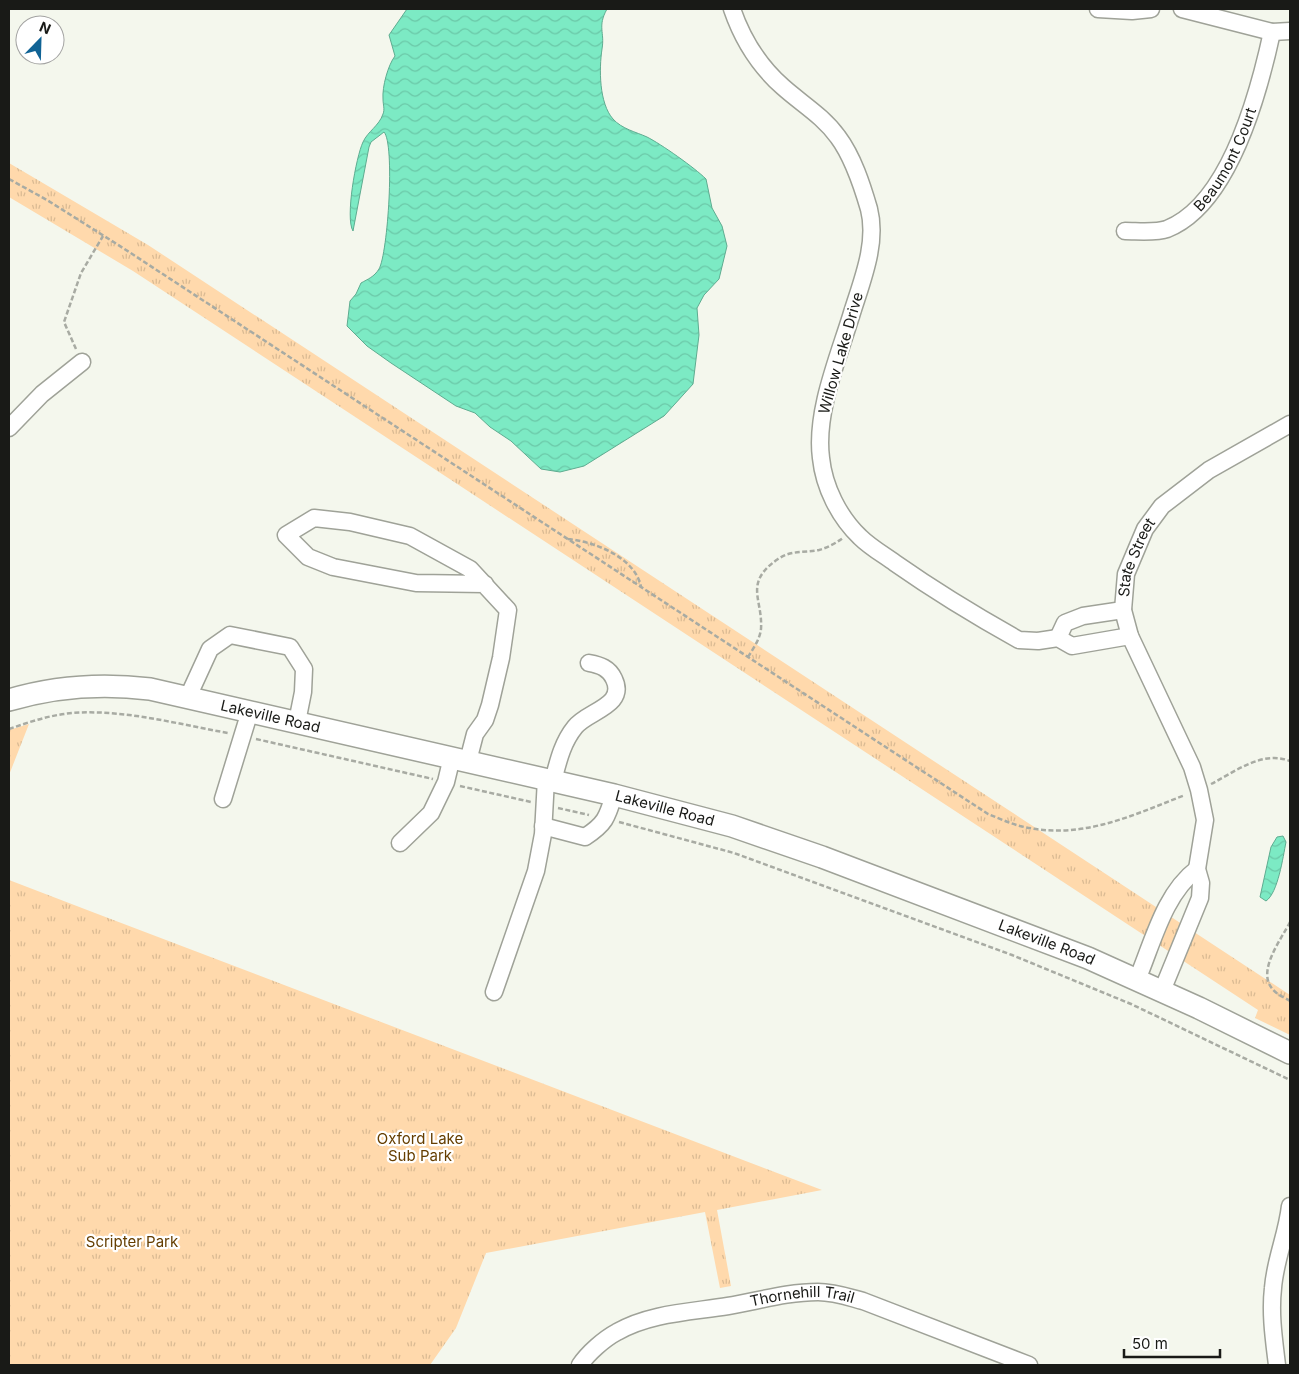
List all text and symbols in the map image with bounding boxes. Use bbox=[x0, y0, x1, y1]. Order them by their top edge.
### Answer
north arrow bbox=[15, 15, 65, 65]
text: N bbox=[37, 18, 54, 37]
street label: Beaumont Court bbox=[1189, 105, 1260, 215]
street label: Willow Lake Drive bbox=[814, 290, 867, 416]
street label: State Street bbox=[1114, 514, 1159, 598]
street label: Lakeville Road bbox=[219, 695, 322, 737]
street label: Lakeville Road bbox=[613, 786, 717, 830]
street label: Lakeville Road bbox=[996, 915, 1098, 969]
park label: Oxford Lake Sub Park bbox=[377, 1129, 463, 1165]
park label: Scripter Park bbox=[86, 1232, 179, 1251]
street label: Thornehill Trail bbox=[748, 1282, 857, 1311]
scale bar bbox=[1124, 1326, 1220, 1358]
text: 50 m bbox=[1132, 1334, 1168, 1353]

